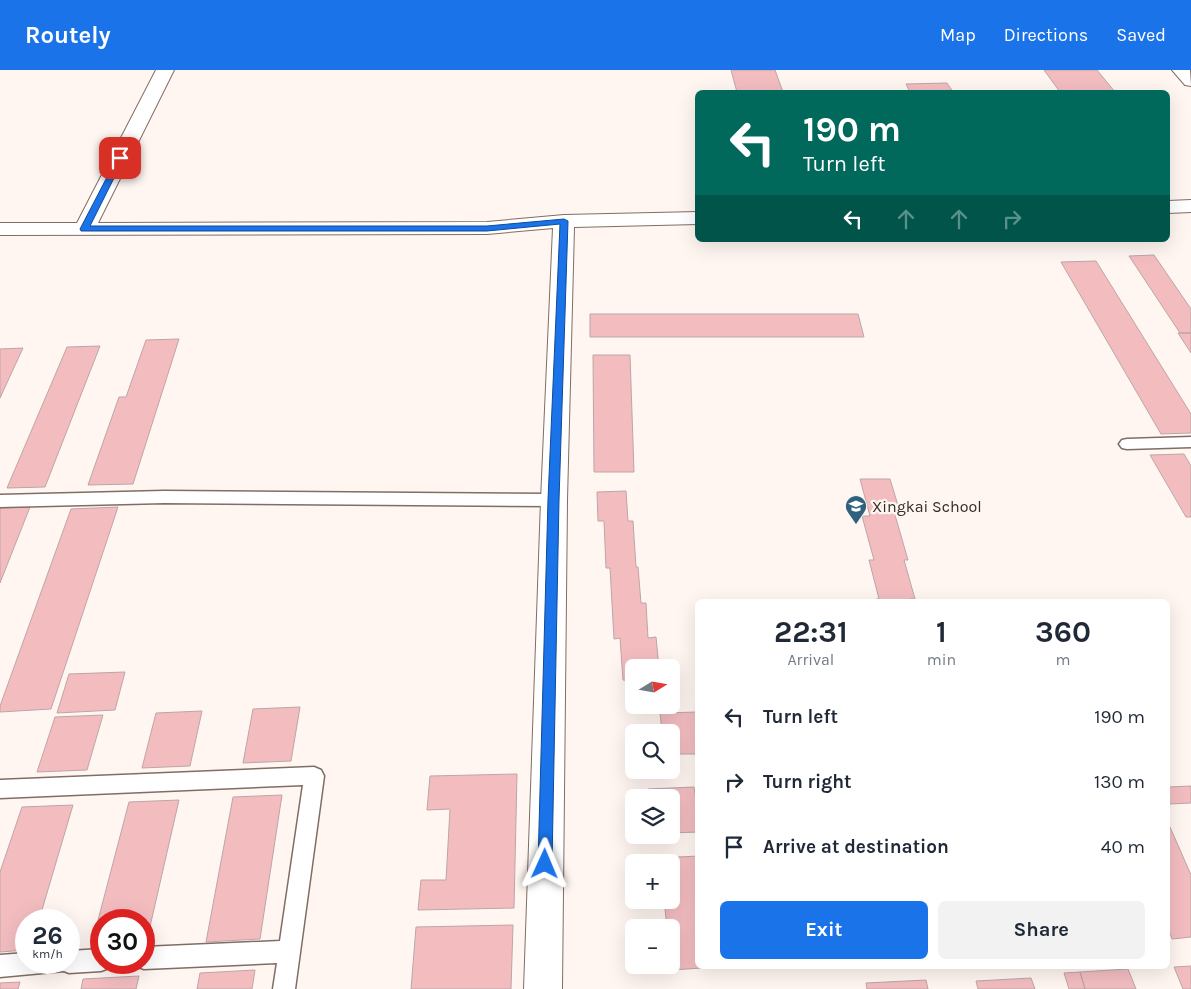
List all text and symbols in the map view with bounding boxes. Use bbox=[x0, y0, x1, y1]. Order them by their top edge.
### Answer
text: Routely bbox=[25, 21, 111, 49]
text: Map bbox=[940, 24, 976, 46]
text: Directions bbox=[1004, 24, 1088, 46]
text: Saved bbox=[1116, 24, 1166, 46]
text: 190 m bbox=[803, 109, 901, 150]
icon: left bbox=[720, 110, 785, 175]
pin bbox=[99, 137, 141, 179]
icon: arrive bbox=[106, 144, 134, 172]
text: Turn left bbox=[803, 151, 886, 177]
icon: left bbox=[839, 205, 867, 233]
icon: ahead bbox=[892, 205, 920, 233]
icon: ahead bbox=[945, 205, 973, 233]
icon: right bbox=[998, 205, 1026, 233]
school or university icon: Xingkai School bbox=[844, 494, 868, 525]
place label: Xingkai School bbox=[872, 497, 982, 516]
text: 22:31 bbox=[774, 614, 848, 650]
text: 1 bbox=[936, 614, 947, 650]
text: 360 bbox=[1035, 614, 1091, 650]
text: Arrival bbox=[787, 650, 834, 669]
text: min bbox=[927, 650, 956, 669]
text: m bbox=[1056, 650, 1071, 669]
north arrow bbox=[625, 659, 680, 714]
map controls bbox=[625, 659, 680, 974]
icon: left bbox=[720, 703, 748, 731]
text: Turn left bbox=[763, 706, 838, 728]
text: 190 m bbox=[1094, 706, 1145, 728]
button: search bbox=[625, 724, 680, 779]
icon: right bbox=[720, 768, 748, 796]
text: Turn right bbox=[763, 771, 852, 793]
text: 130 m bbox=[1094, 771, 1145, 793]
button: layers bbox=[625, 789, 680, 844]
icon: arrive bbox=[720, 833, 748, 861]
text: Arrive at destination bbox=[763, 836, 949, 858]
text: 40 m bbox=[1101, 836, 1145, 858]
position arrow bbox=[518, 837, 570, 889]
button: + bbox=[625, 854, 680, 909]
button: Exit bbox=[720, 901, 928, 959]
button: Share bbox=[938, 901, 1145, 959]
speed limit sign: 30 bbox=[90, 909, 155, 974]
button: − bbox=[625, 919, 680, 974]
text: 26 bbox=[32, 921, 63, 950]
text: km/h bbox=[32, 947, 63, 961]

